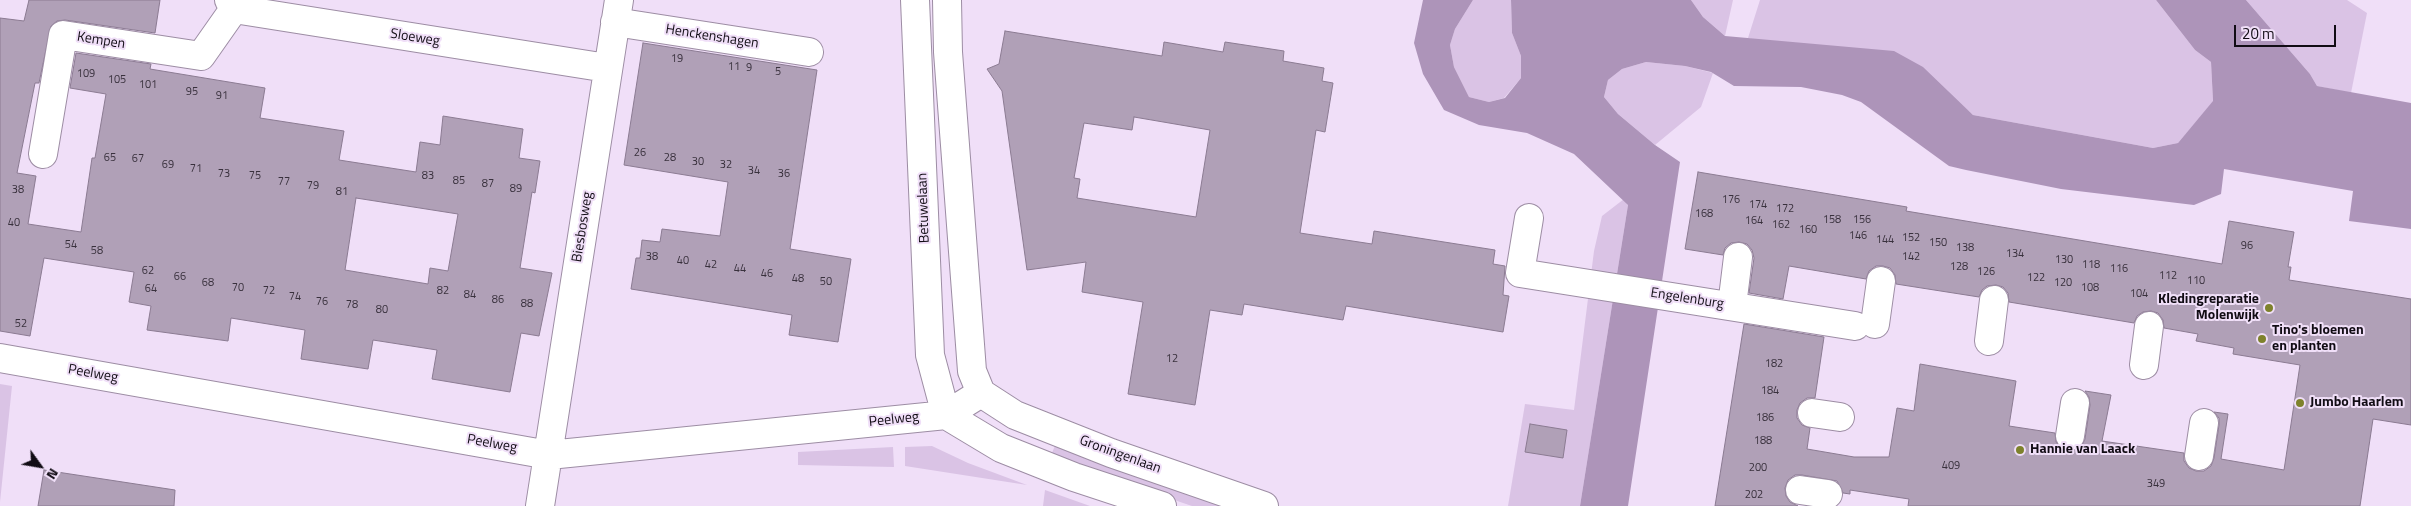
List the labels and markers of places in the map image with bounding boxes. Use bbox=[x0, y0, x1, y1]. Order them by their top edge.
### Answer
place label: Kledingreparatie Molenwijk bbox=[2158, 292, 2259, 324]
marker: Kledingreparatie Molenwijk bbox=[2263, 302, 2275, 314]
place label: Tino's bloemen en planten bbox=[2272, 323, 2364, 356]
marker: Tino's bloemen en planten bbox=[2256, 333, 2268, 345]
place label: Jumbo Haarlem bbox=[2310, 395, 2404, 411]
marker: Jumbo Haarlem bbox=[2294, 397, 2306, 409]
place label: Hannie van Laack bbox=[2030, 442, 2135, 458]
marker: Hannie van Laack bbox=[2014, 444, 2026, 456]

